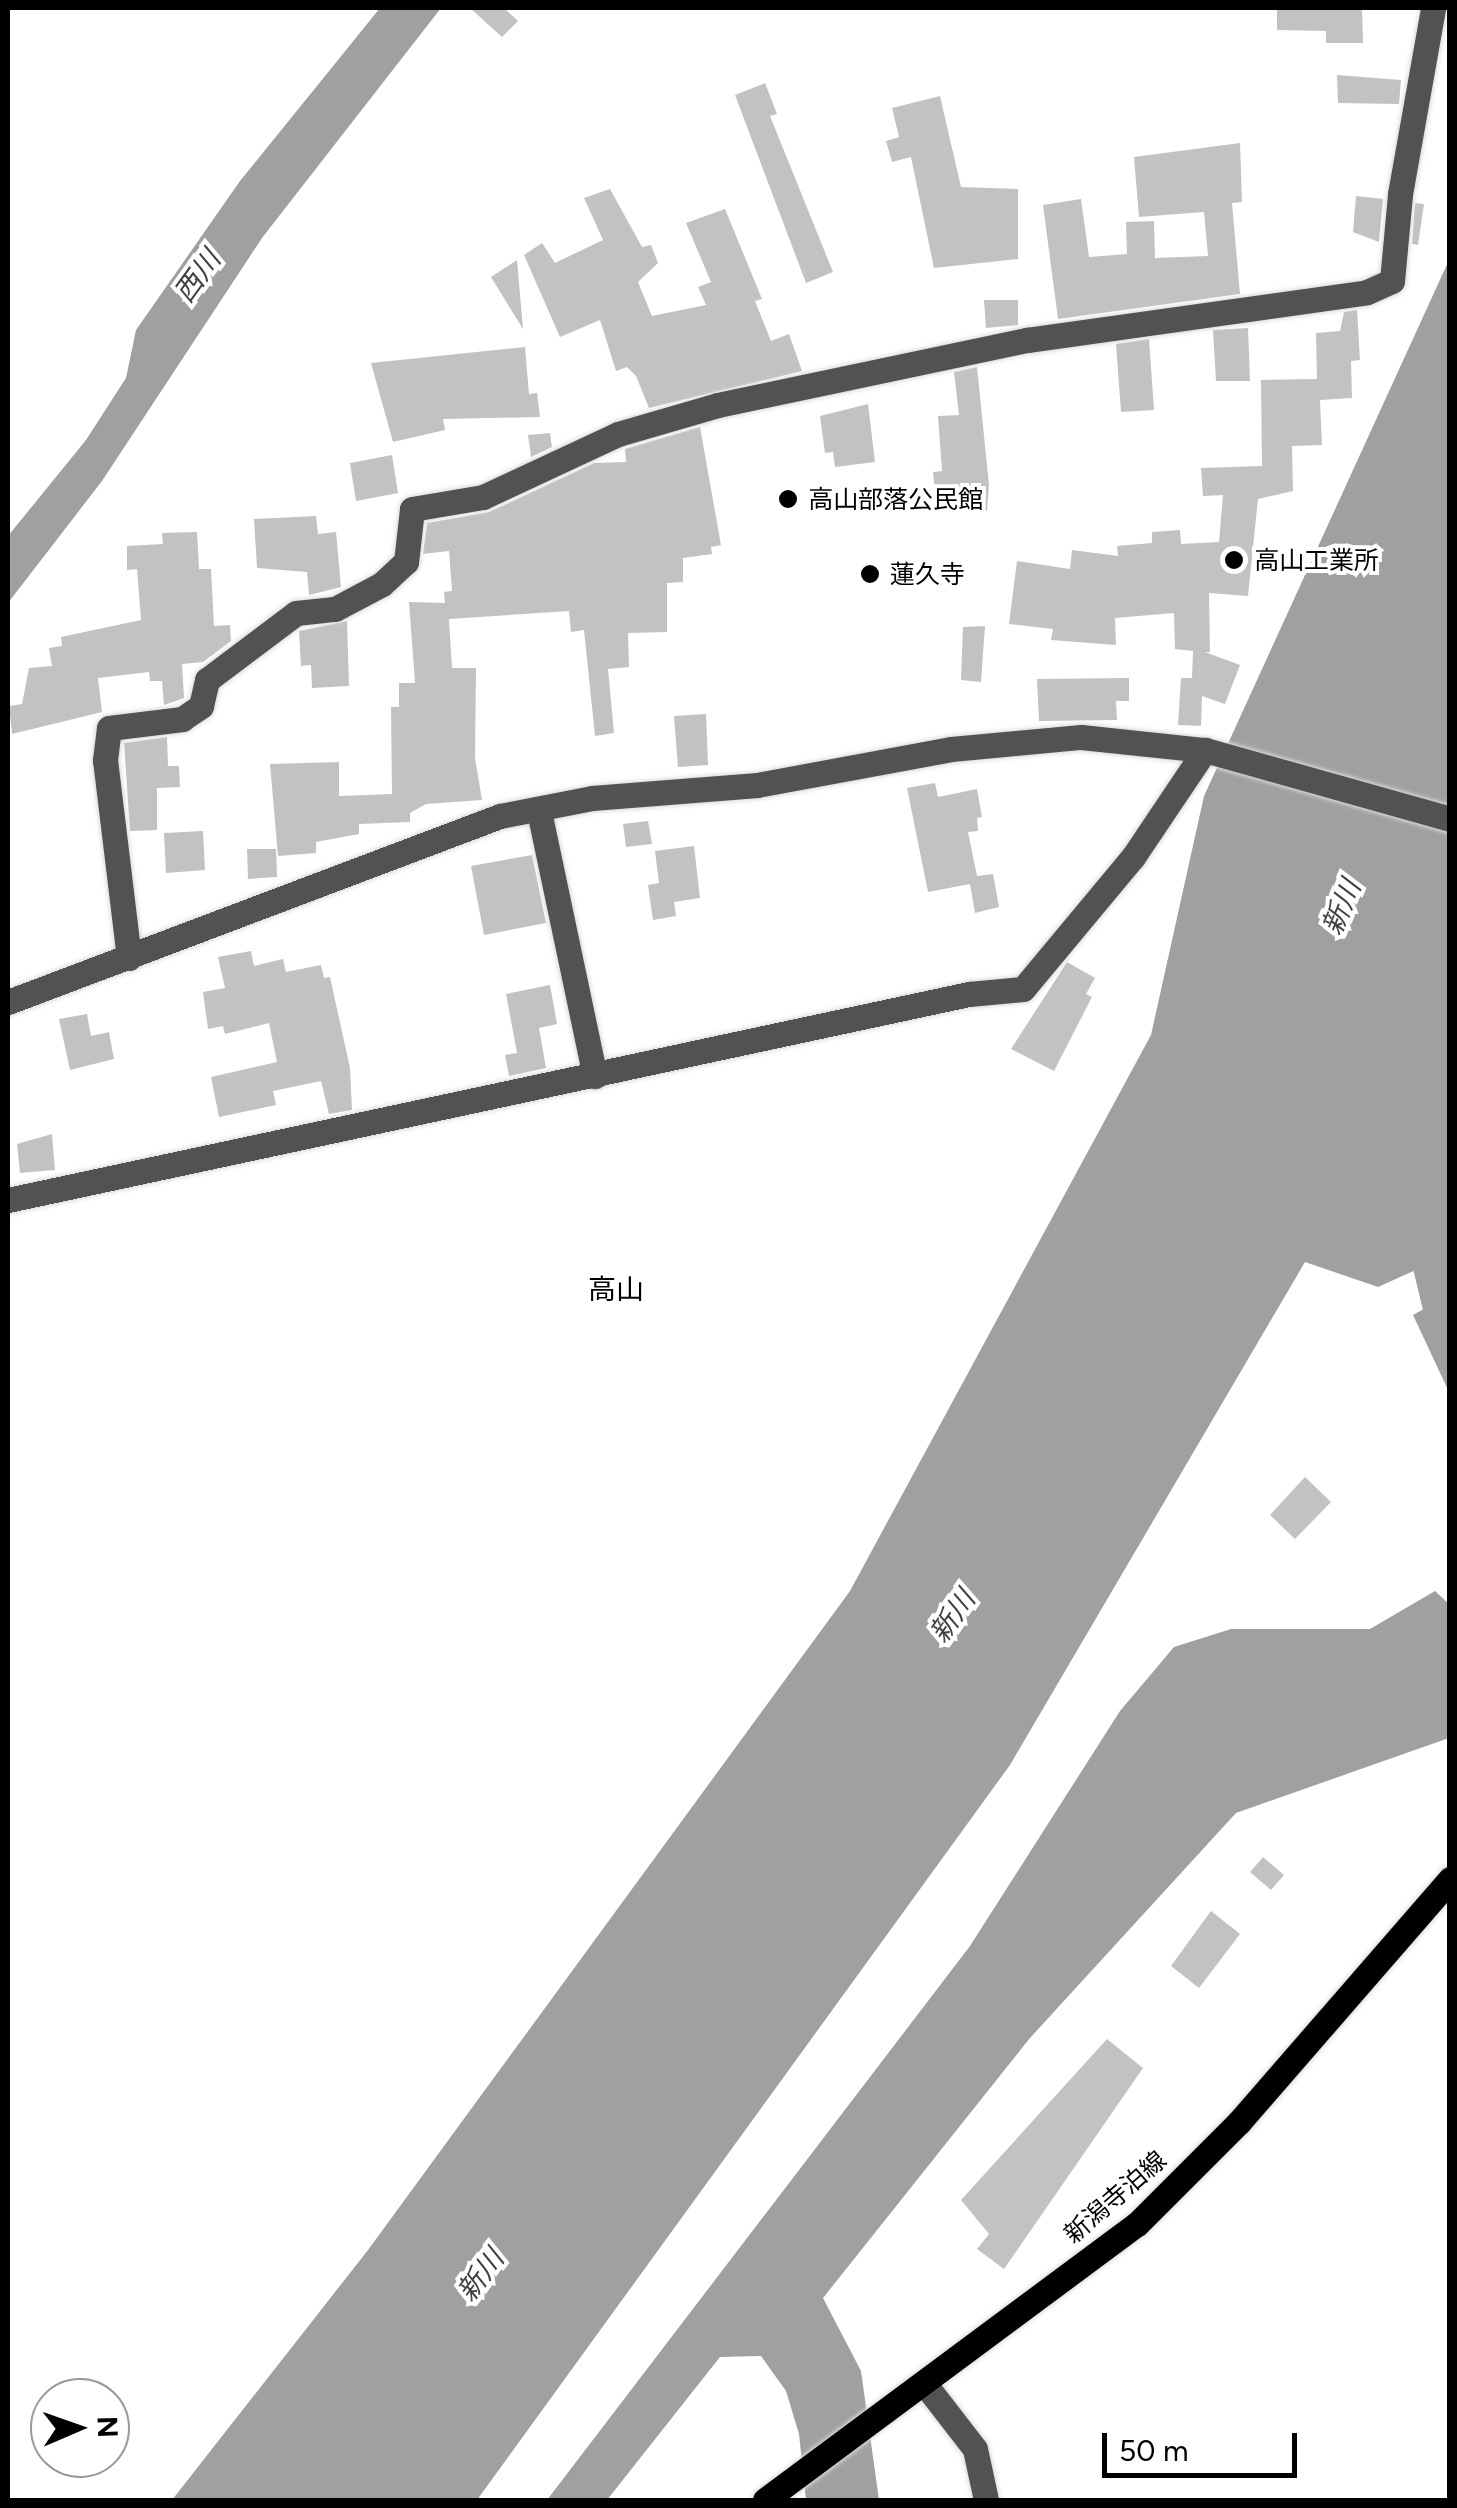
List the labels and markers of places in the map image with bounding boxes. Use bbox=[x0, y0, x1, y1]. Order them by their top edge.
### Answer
place label: 高山部落公民館 bbox=[808, 484, 983, 514]
marker: 高山部落公民館 bbox=[777, 488, 799, 510]
place label: 高山工業所 bbox=[1254, 545, 1379, 575]
marker: 高山工業所 bbox=[1223, 549, 1245, 571]
place label: 蓮久寺 bbox=[890, 559, 965, 589]
marker: 蓮久寺 bbox=[859, 563, 881, 585]

